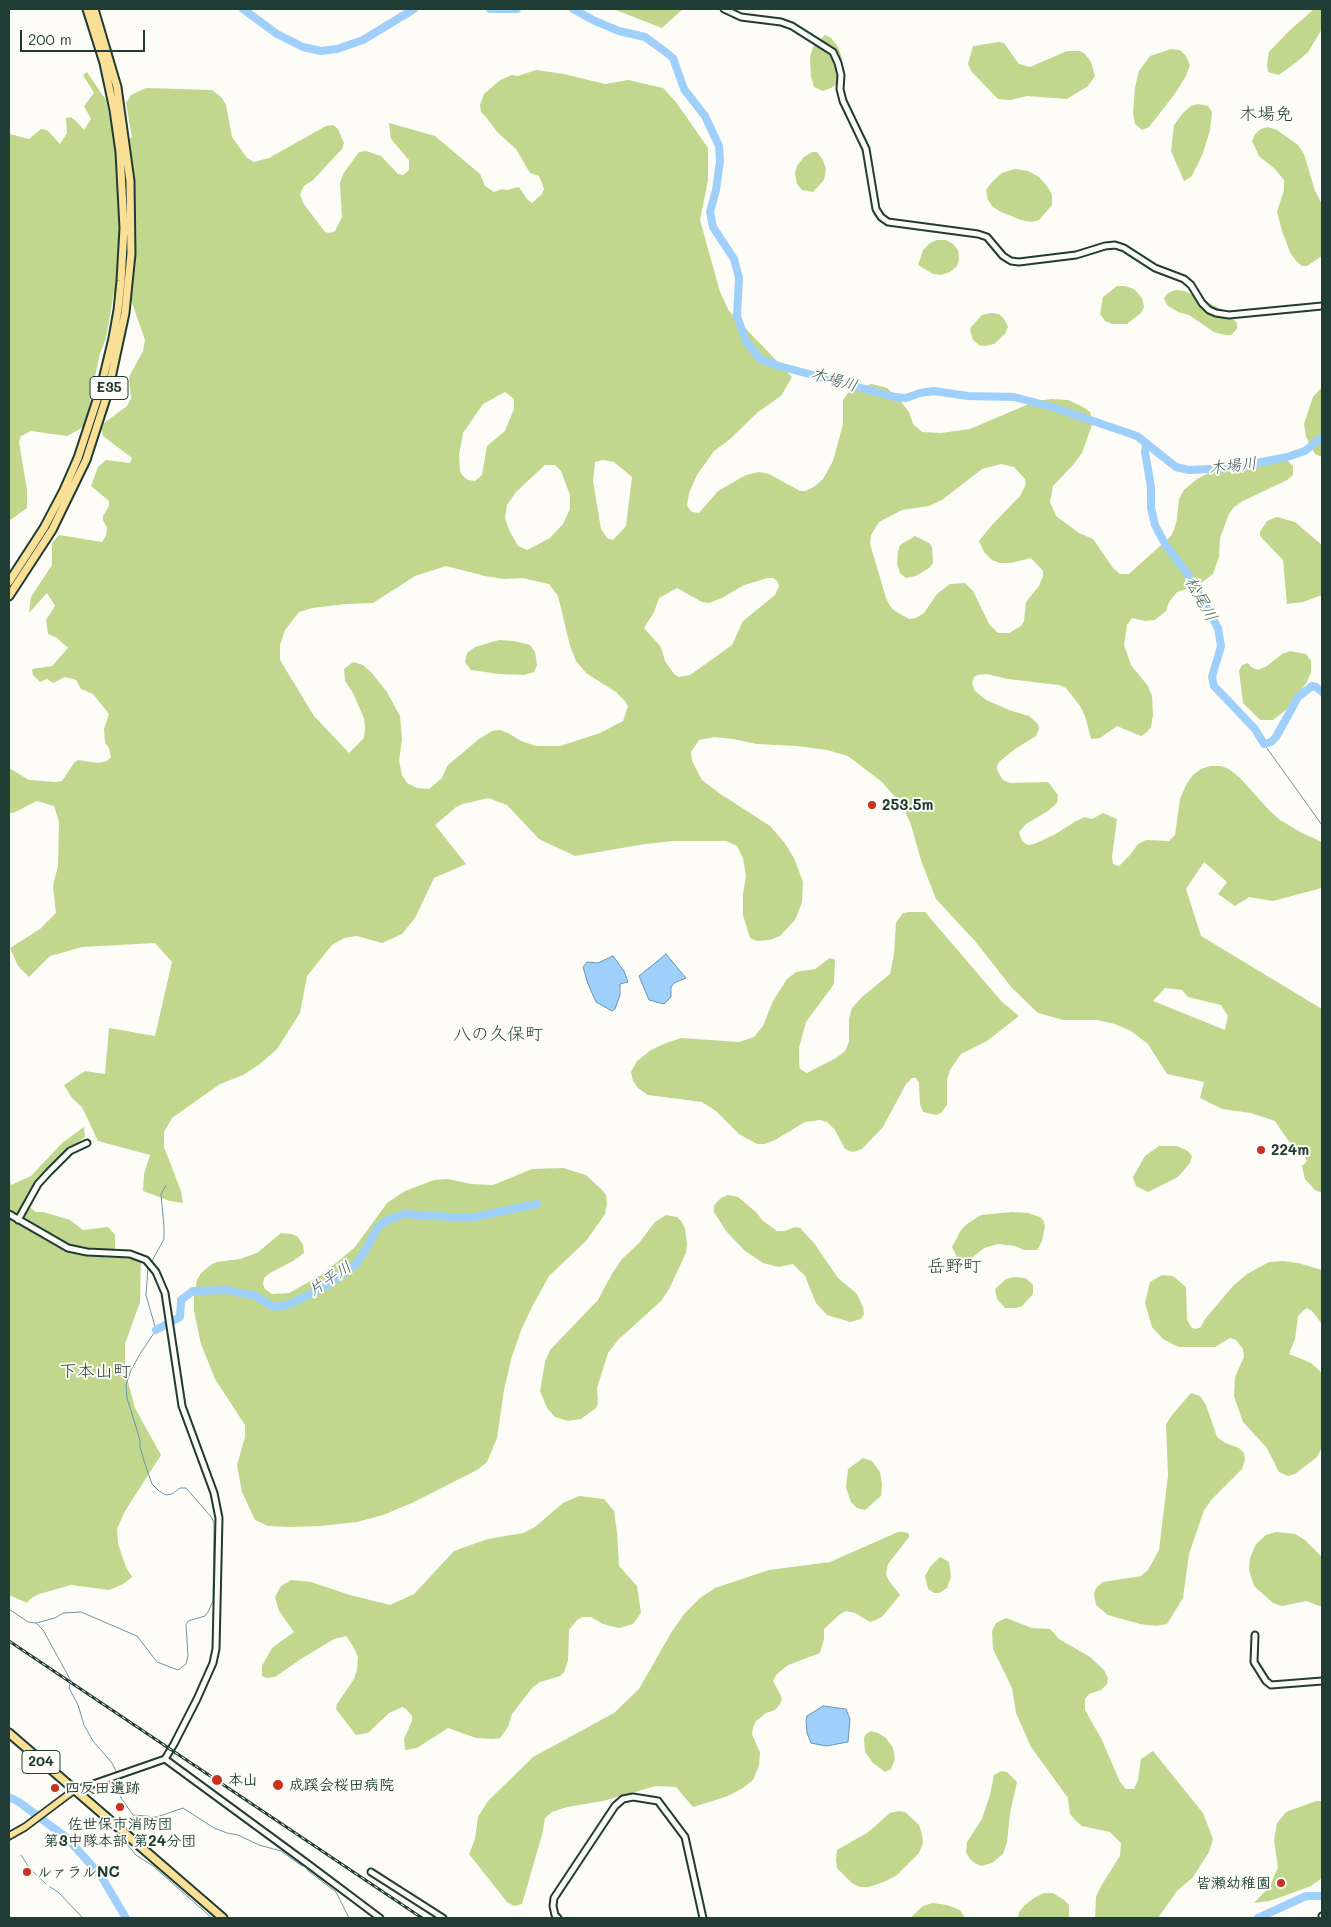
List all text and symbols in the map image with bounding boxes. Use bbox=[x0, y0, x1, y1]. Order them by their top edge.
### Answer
scale bar bbox=[22, 20, 148, 52]
text: 200 m bbox=[28, 29, 72, 49]
district label: 木場免 bbox=[1239, 103, 1293, 125]
water label: 木場川 bbox=[808, 364, 860, 396]
road number: E35 bbox=[90, 376, 128, 399]
water label: 木場川 bbox=[1208, 454, 1258, 478]
water label: 松尾川 bbox=[1181, 573, 1221, 625]
place label: 253.5m bbox=[882, 796, 933, 814]
marker: 253.5m bbox=[866, 799, 878, 811]
district label: 八の久保町 bbox=[453, 1023, 543, 1045]
place label: 224m bbox=[1271, 1141, 1309, 1159]
marker: 224m bbox=[1255, 1144, 1267, 1156]
district label: 岳野町 bbox=[927, 1255, 981, 1277]
water label: 片平川 bbox=[305, 1258, 355, 1300]
district label: 下本山町 bbox=[59, 1360, 131, 1382]
road number: 204 bbox=[22, 1750, 60, 1774]
place label: 本山 bbox=[228, 1771, 258, 1789]
marker: 本山 bbox=[210, 1773, 224, 1787]
place label: 成蹊会桜田病院 bbox=[289, 1776, 394, 1794]
marker: 成蹊会桜田病院 bbox=[271, 1778, 285, 1792]
place label: 四反田遺跡 bbox=[65, 1779, 140, 1797]
marker: 四反田遺跡 bbox=[49, 1782, 61, 1794]
marker: 佐世保市消防団 第3中隊本部 第24分団 bbox=[114, 1801, 126, 1813]
place label: 佐世保市消防団 第3中隊本部 第24分団 bbox=[44, 1815, 196, 1850]
place label: ルァラルNC bbox=[37, 1863, 120, 1881]
marker: ルァラルNC bbox=[21, 1866, 33, 1878]
place label: 皆瀬幼稚園 bbox=[1196, 1874, 1271, 1892]
marker: 皆瀬幼稚園 bbox=[1275, 1877, 1287, 1889]

